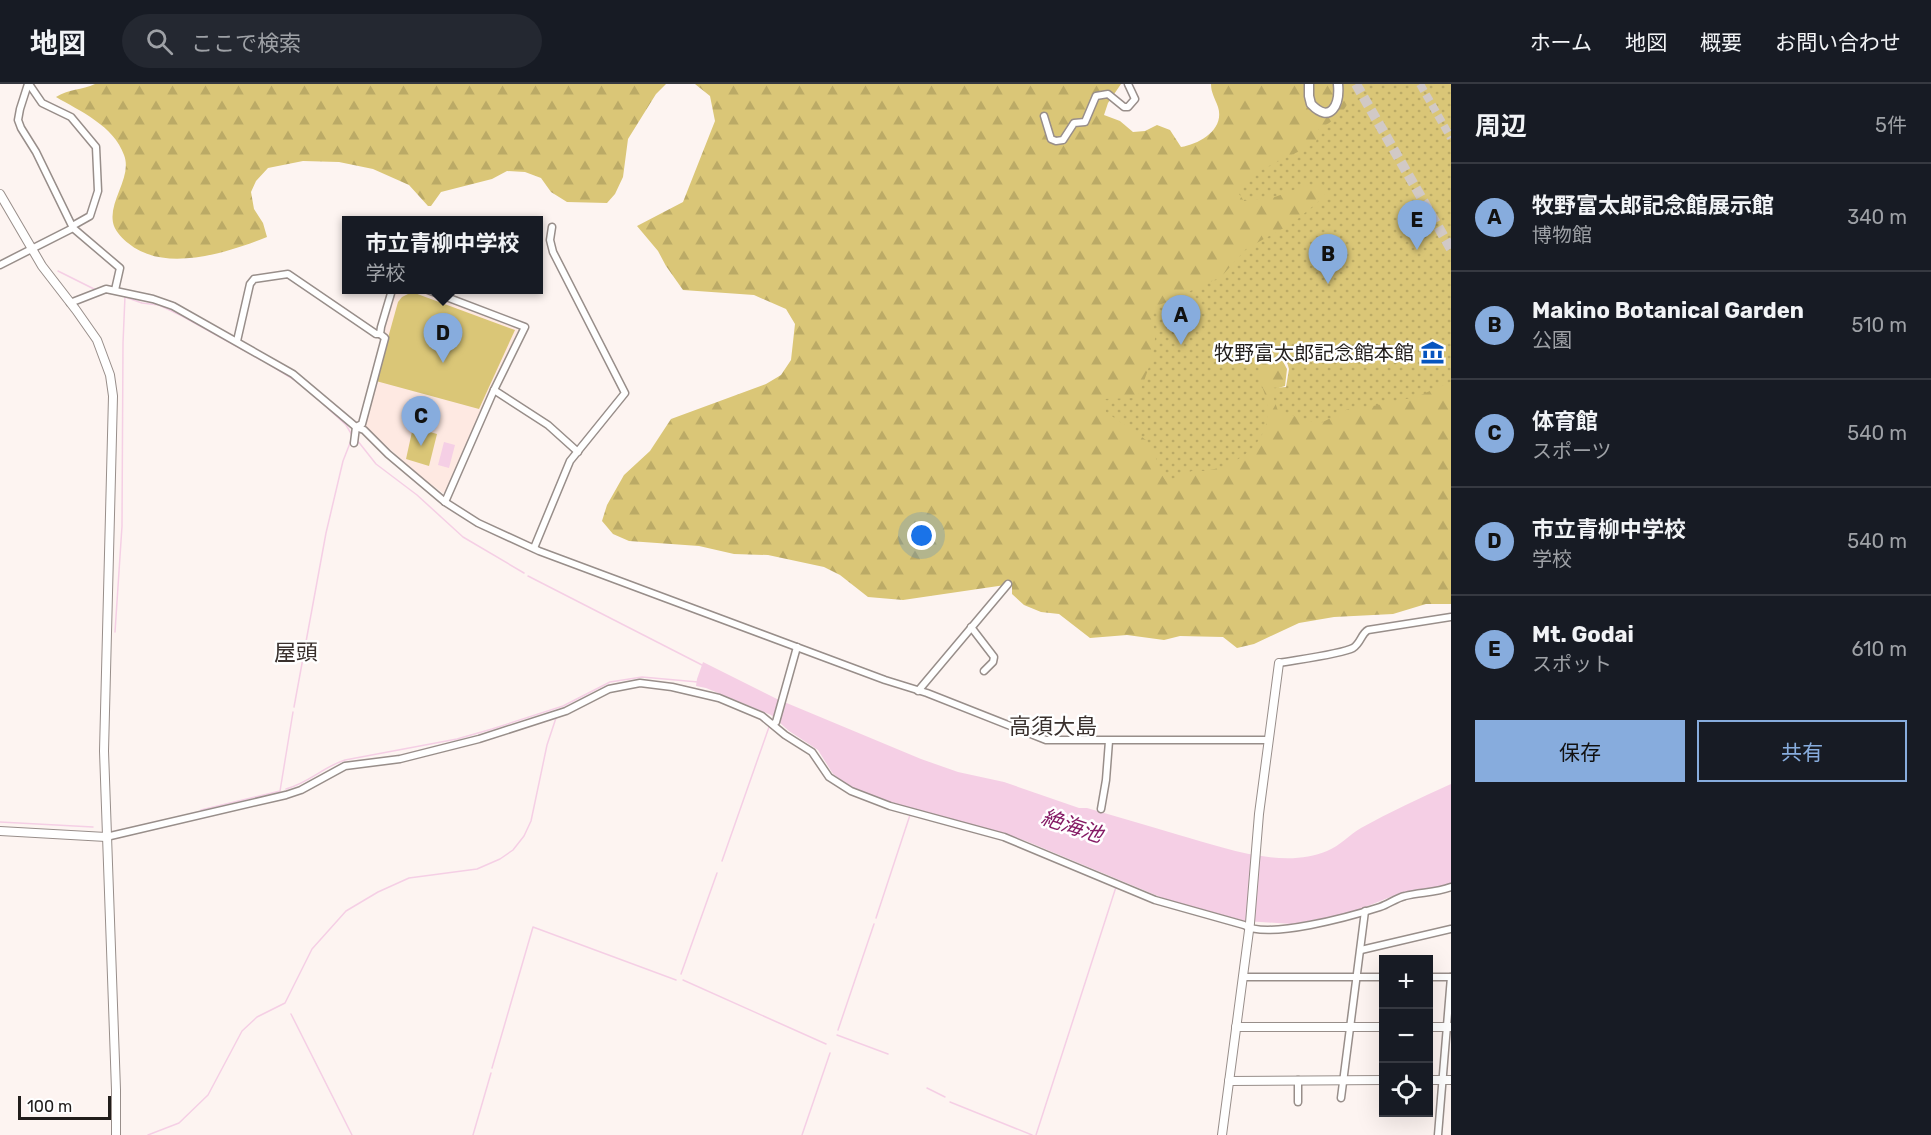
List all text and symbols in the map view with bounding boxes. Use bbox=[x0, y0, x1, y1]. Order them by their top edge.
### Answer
search box bbox=[122, 14, 542, 68]
icon: search bbox=[143, 25, 176, 58]
text: 地図 bbox=[30, 27, 86, 60]
text: ここで検索 bbox=[191, 30, 301, 57]
text: ホーム bbox=[1530, 30, 1592, 55]
text: 地図 bbox=[1625, 30, 1667, 55]
text: 概要 bbox=[1700, 30, 1742, 55]
text: お問い合わせ bbox=[1775, 30, 1901, 55]
text: 周辺 bbox=[1475, 111, 1527, 142]
text: 5件 bbox=[1875, 113, 1907, 137]
text: 牧野富太郎記念館展示館 bbox=[1532, 192, 1774, 219]
pin: E bbox=[1398, 200, 1436, 250]
text: A bbox=[1487, 205, 1502, 229]
text: 340 m bbox=[1847, 205, 1907, 229]
popup bbox=[342, 216, 543, 294]
text: 博物館 bbox=[1532, 223, 1592, 247]
text: 市立青柳中学校 bbox=[365, 230, 520, 257]
pin: B bbox=[1308, 234, 1348, 284]
text: 学校 bbox=[365, 261, 405, 285]
pin: A bbox=[1162, 296, 1200, 345]
text: Makino Botanical Garden bbox=[1532, 297, 1804, 324]
text: B bbox=[1487, 313, 1502, 337]
text: 510 m bbox=[1851, 313, 1907, 337]
pin: D bbox=[424, 314, 462, 363]
text: 公園 bbox=[1532, 328, 1572, 352]
museum icon: 牧野富太郎記念館本館 bbox=[1419, 340, 1445, 366]
place label: 牧野富太郎記念館本館 bbox=[1214, 341, 1414, 365]
pin: C bbox=[402, 396, 440, 446]
text: 体育館 bbox=[1532, 408, 1598, 435]
text: C bbox=[1487, 421, 1502, 445]
text: 540 m bbox=[1847, 421, 1907, 445]
text: スポーツ bbox=[1532, 439, 1612, 463]
text: 市立青柳中学校 bbox=[1532, 516, 1686, 543]
your location bbox=[907, 521, 936, 550]
text: D bbox=[1487, 529, 1502, 553]
text: 540 m bbox=[1847, 529, 1907, 553]
text: 学校 bbox=[1532, 547, 1572, 571]
text: Mt. Godai bbox=[1532, 621, 1634, 648]
text: E bbox=[1488, 637, 1501, 661]
text: 610 m bbox=[1851, 637, 1907, 661]
district label: 屋頭 bbox=[274, 639, 318, 666]
text: スポット bbox=[1532, 652, 1612, 676]
district label: 高須大島 bbox=[1009, 713, 1097, 740]
button: 保存 bbox=[1475, 720, 1685, 782]
button: 共有 bbox=[1697, 720, 1907, 782]
water label: 絶海池 bbox=[1038, 804, 1108, 848]
map controls bbox=[1379, 955, 1433, 1117]
button: + bbox=[1379, 955, 1433, 1009]
button: − bbox=[1379, 1009, 1433, 1063]
button: locate bbox=[1379, 1063, 1433, 1117]
scale bar bbox=[18, 1093, 111, 1120]
text: 100 m bbox=[27, 1097, 72, 1116]

